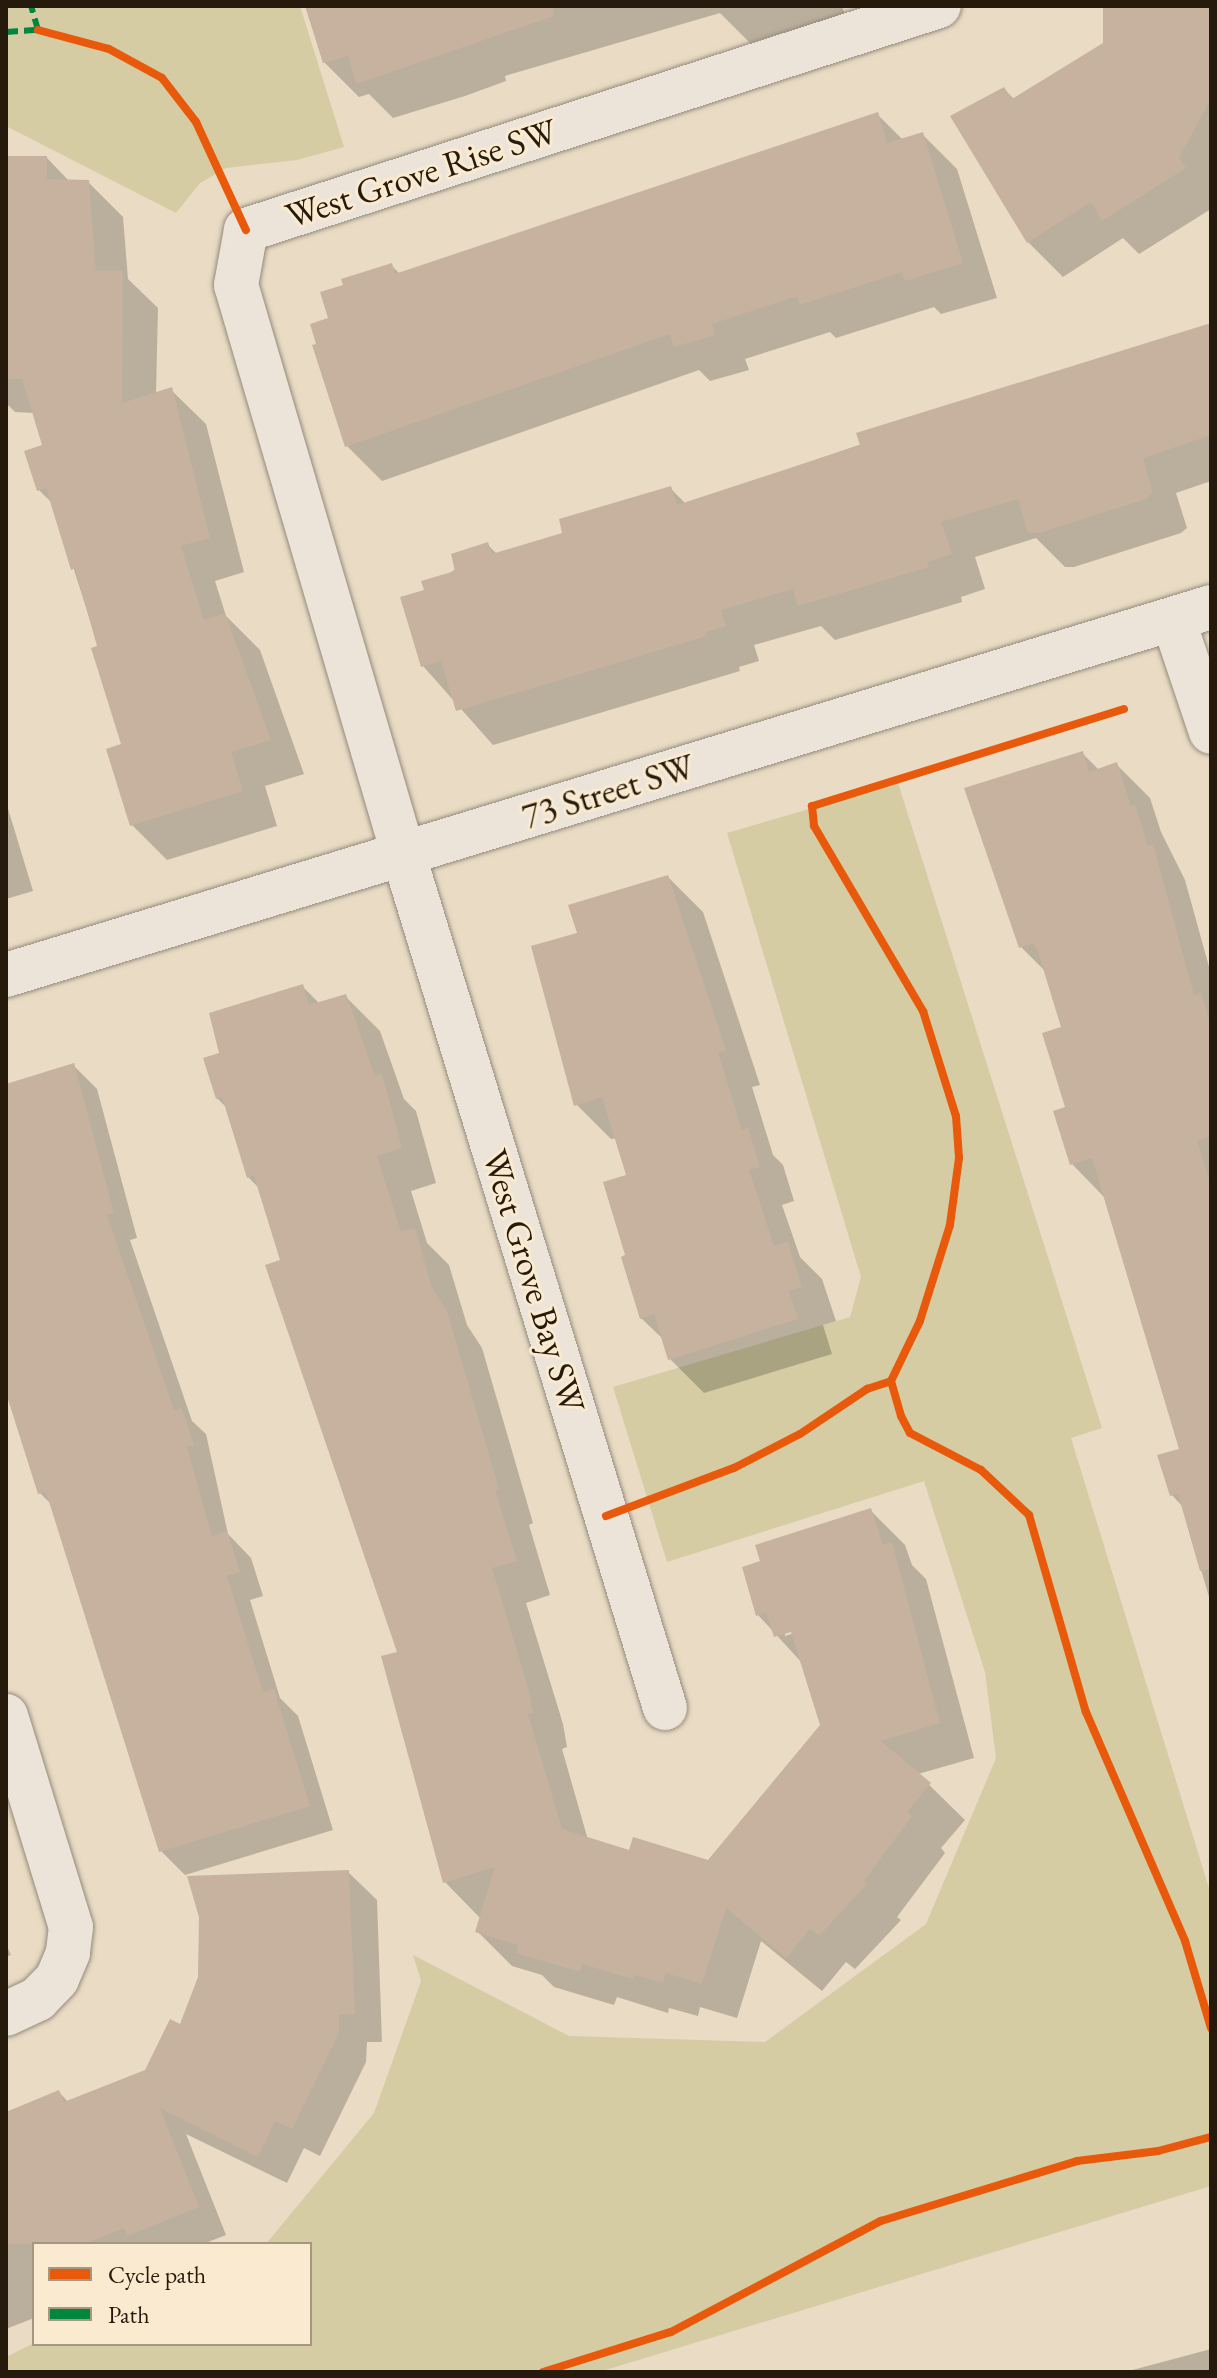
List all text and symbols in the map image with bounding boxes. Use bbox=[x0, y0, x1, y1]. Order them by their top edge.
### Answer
street label: West Grove Rise SW bbox=[280, 109, 562, 237]
street label: 73 Street SW bbox=[517, 744, 699, 838]
street label: West Grove Bay SW bbox=[473, 1144, 595, 1418]
legend bbox=[32, 2242, 312, 2346]
text: Cycle path bbox=[108, 2259, 206, 2290]
text: Path bbox=[108, 2299, 150, 2330]

